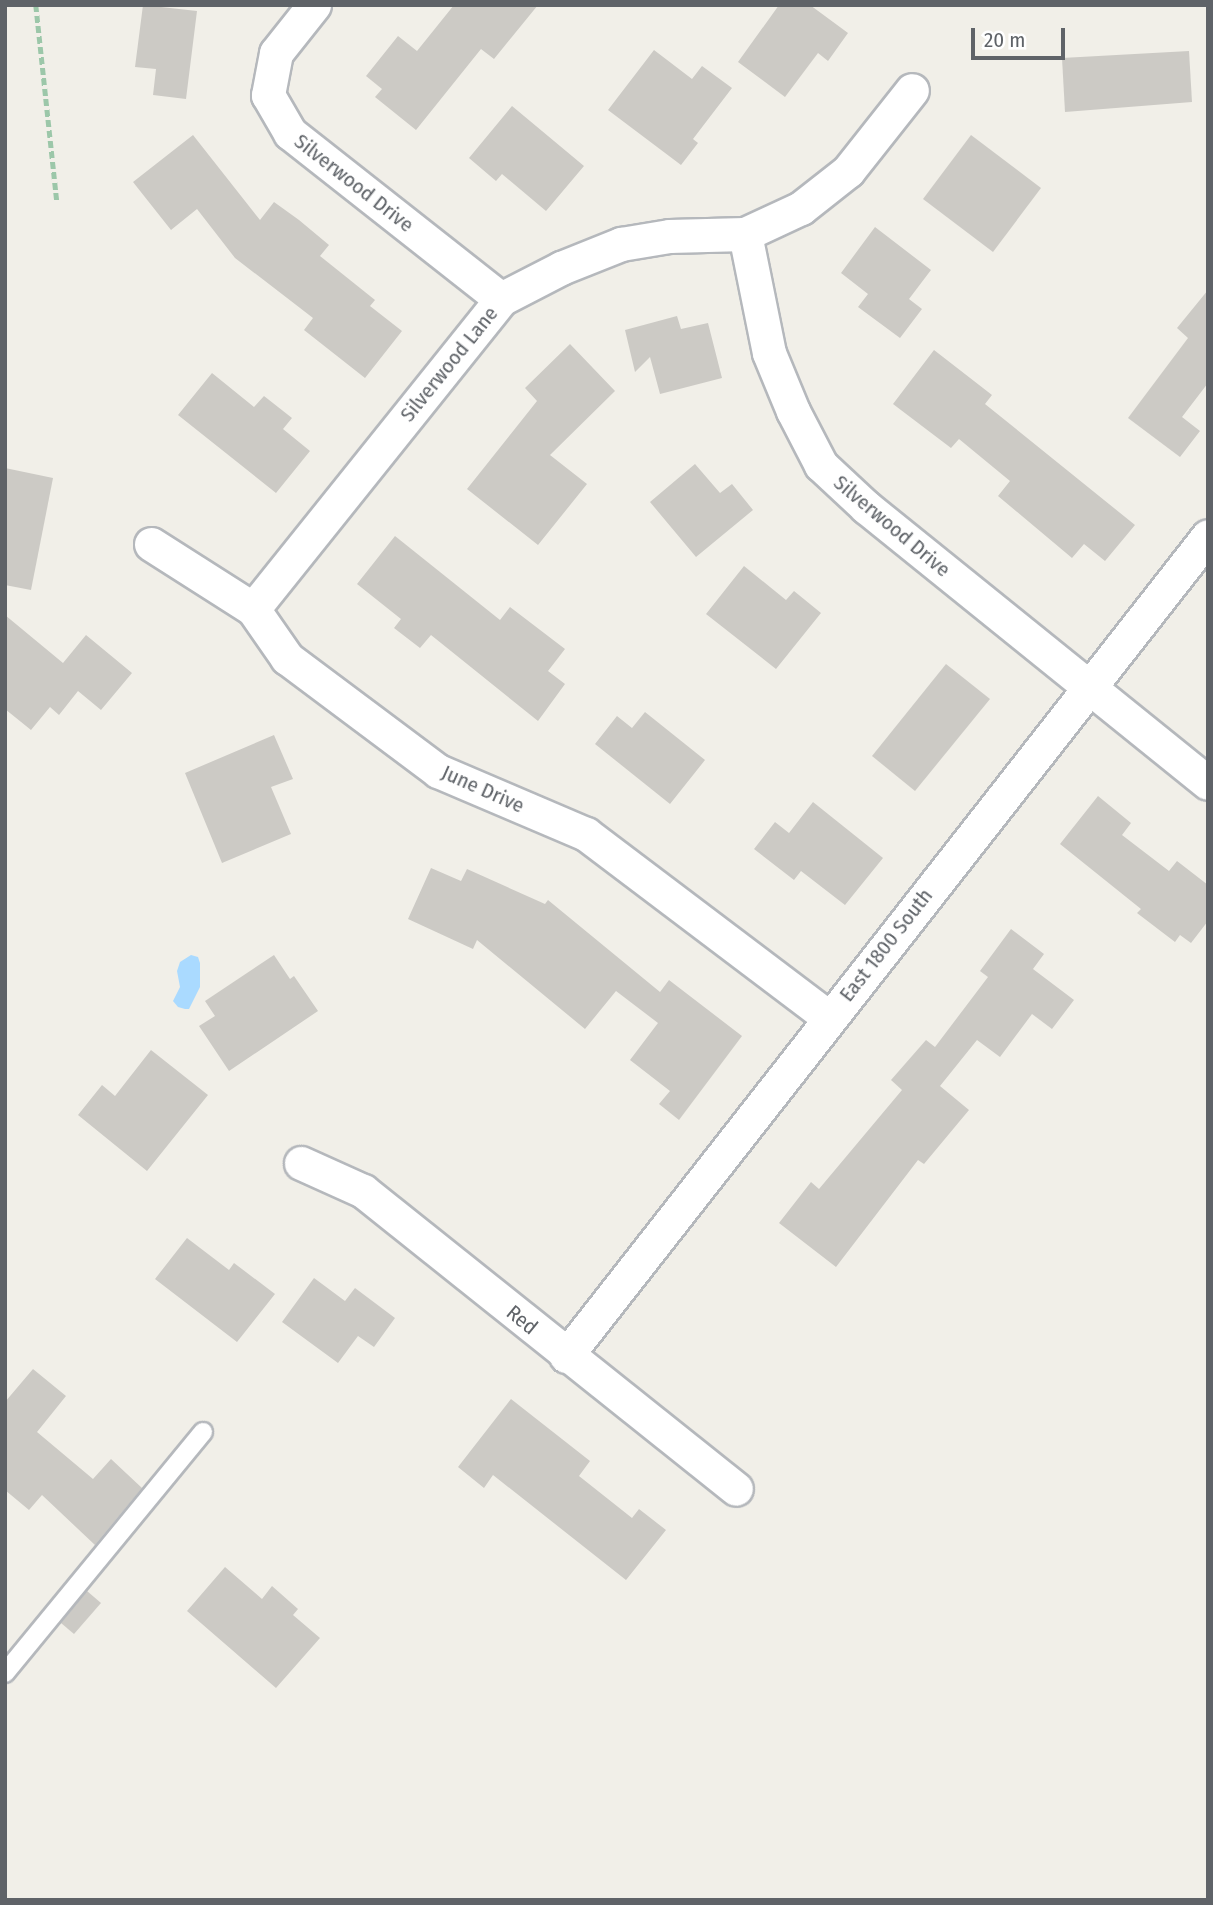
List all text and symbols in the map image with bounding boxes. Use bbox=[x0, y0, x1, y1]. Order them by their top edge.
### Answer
scale bar bbox=[975, 14, 1070, 58]
text: 20 m bbox=[984, 27, 1025, 53]
street label: Silverwood Drive bbox=[289, 129, 419, 237]
street label: Silverwood Lane bbox=[395, 301, 503, 427]
street label: Silverwood Drive bbox=[829, 470, 955, 582]
street label: June Drive bbox=[438, 760, 528, 818]
street label: East 1800 South bbox=[834, 884, 938, 1006]
street label: Red bbox=[501, 1300, 543, 1340]

